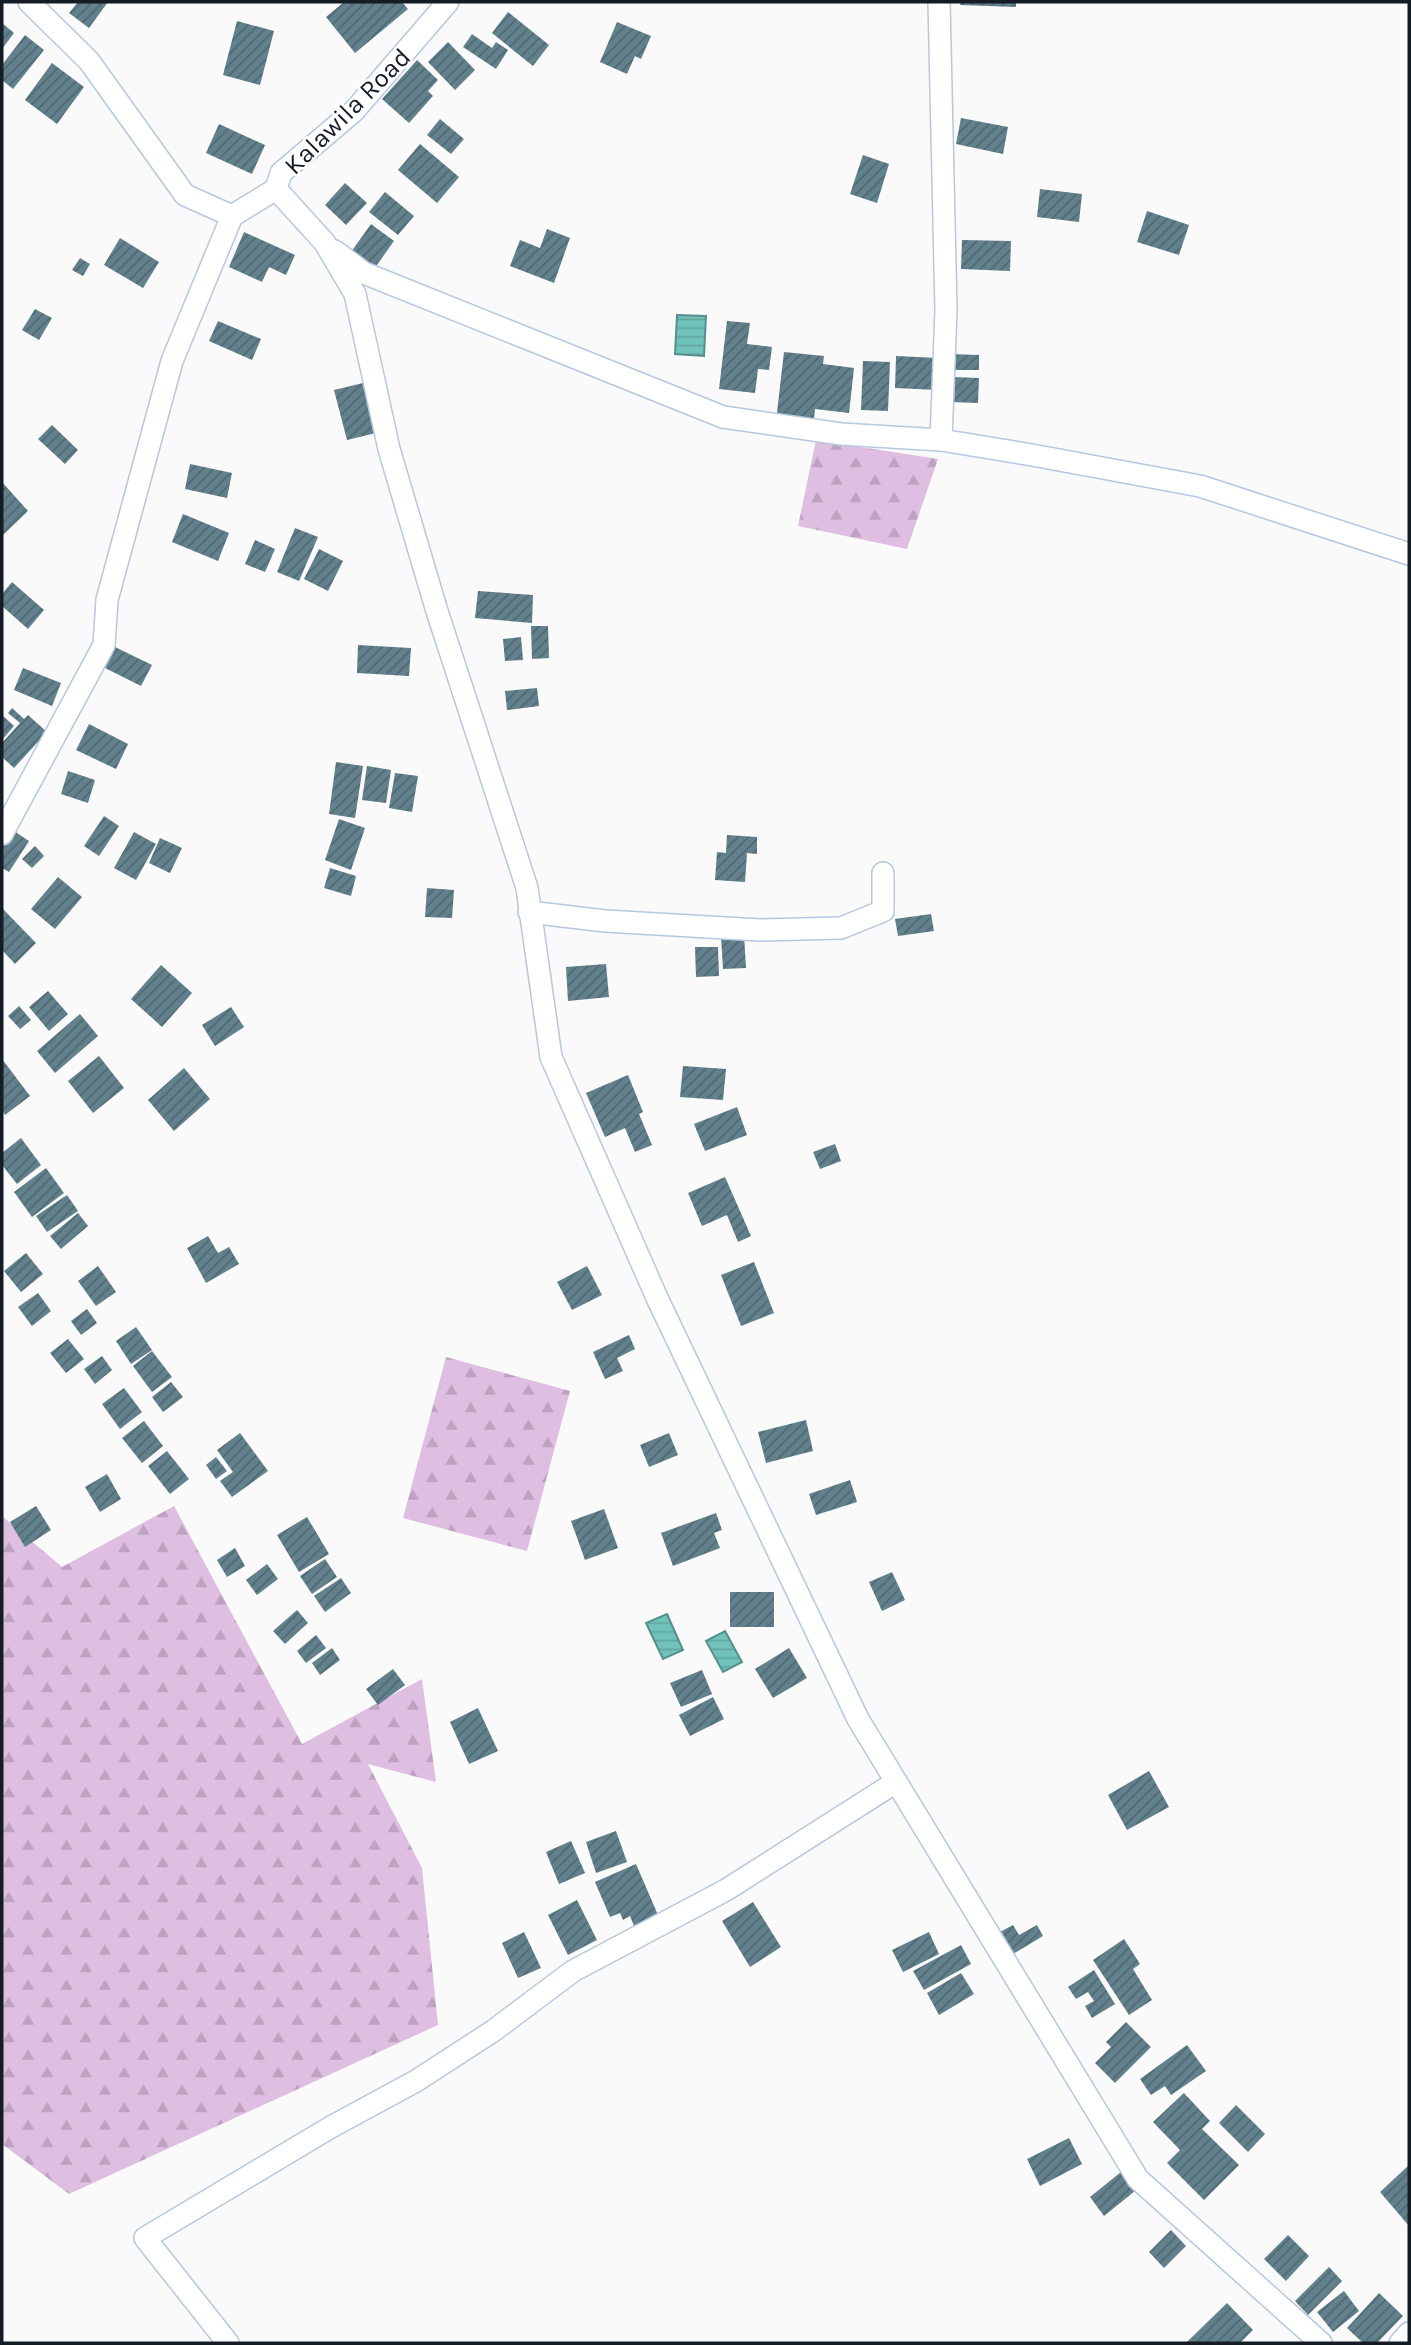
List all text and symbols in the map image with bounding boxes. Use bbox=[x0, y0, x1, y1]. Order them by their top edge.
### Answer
street label: Kalawila Road bbox=[278, 42, 417, 181]

